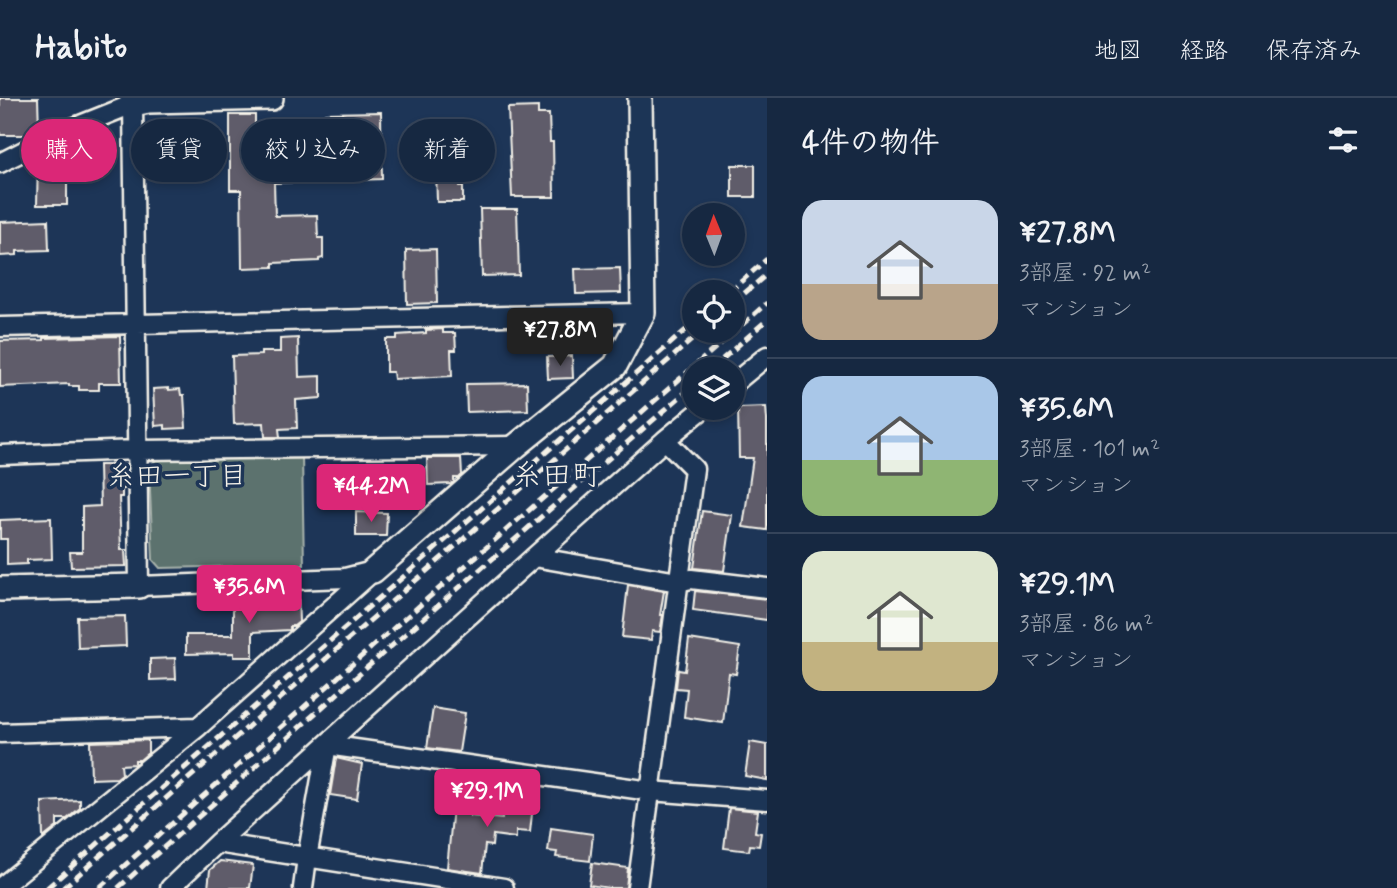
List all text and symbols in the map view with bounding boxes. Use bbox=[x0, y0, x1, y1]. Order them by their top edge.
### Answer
text: Habito bbox=[35, 26, 127, 70]
text: 地図 bbox=[1094, 36, 1142, 67]
text: 経路 bbox=[1180, 36, 1228, 67]
text: 保存済み bbox=[1266, 36, 1362, 67]
chip: 購入 bbox=[21, 119, 117, 182]
chip: 賃貸 bbox=[131, 119, 227, 182]
chip: 絞り込み bbox=[241, 119, 385, 182]
chip: 新着 bbox=[399, 119, 495, 182]
icon: filters bbox=[1324, 121, 1362, 159]
text: 4件の物件 bbox=[802, 124, 939, 163]
north arrow bbox=[682, 203, 746, 266]
map controls bbox=[682, 203, 745, 420]
text: ¥27.8M bbox=[1019, 214, 1116, 253]
icon: home bbox=[858, 228, 942, 312]
text: 3部屋 · 92 m² bbox=[1019, 259, 1151, 289]
button: locate bbox=[682, 280, 745, 343]
text: マンション bbox=[1019, 295, 1133, 325]
pin: ¥27.8M bbox=[503, 308, 617, 368]
text: ¥27.8M bbox=[523, 316, 597, 346]
button: layers bbox=[682, 357, 745, 420]
text: ¥35.6M bbox=[1019, 390, 1114, 429]
icon: home bbox=[858, 404, 942, 488]
text: 3部屋 · 101 m² bbox=[1019, 435, 1160, 465]
district label: 糸田町 bbox=[512, 457, 602, 496]
district label: 糸田一丁目 bbox=[107, 459, 247, 496]
pin: ¥44.2M bbox=[314, 464, 428, 524]
text: マンション bbox=[1019, 471, 1133, 501]
text: ¥44.2M bbox=[333, 472, 409, 502]
text: ¥29.1M bbox=[1019, 565, 1115, 604]
pin: ¥35.6M bbox=[192, 566, 306, 625]
text: ¥35.6M bbox=[213, 573, 285, 603]
icon: home bbox=[858, 579, 942, 663]
text: 3部屋 · 86 m² bbox=[1019, 610, 1153, 640]
text: マンション bbox=[1019, 646, 1133, 676]
pin: ¥29.1M bbox=[430, 770, 544, 829]
text: ¥29.1M bbox=[450, 777, 524, 807]

